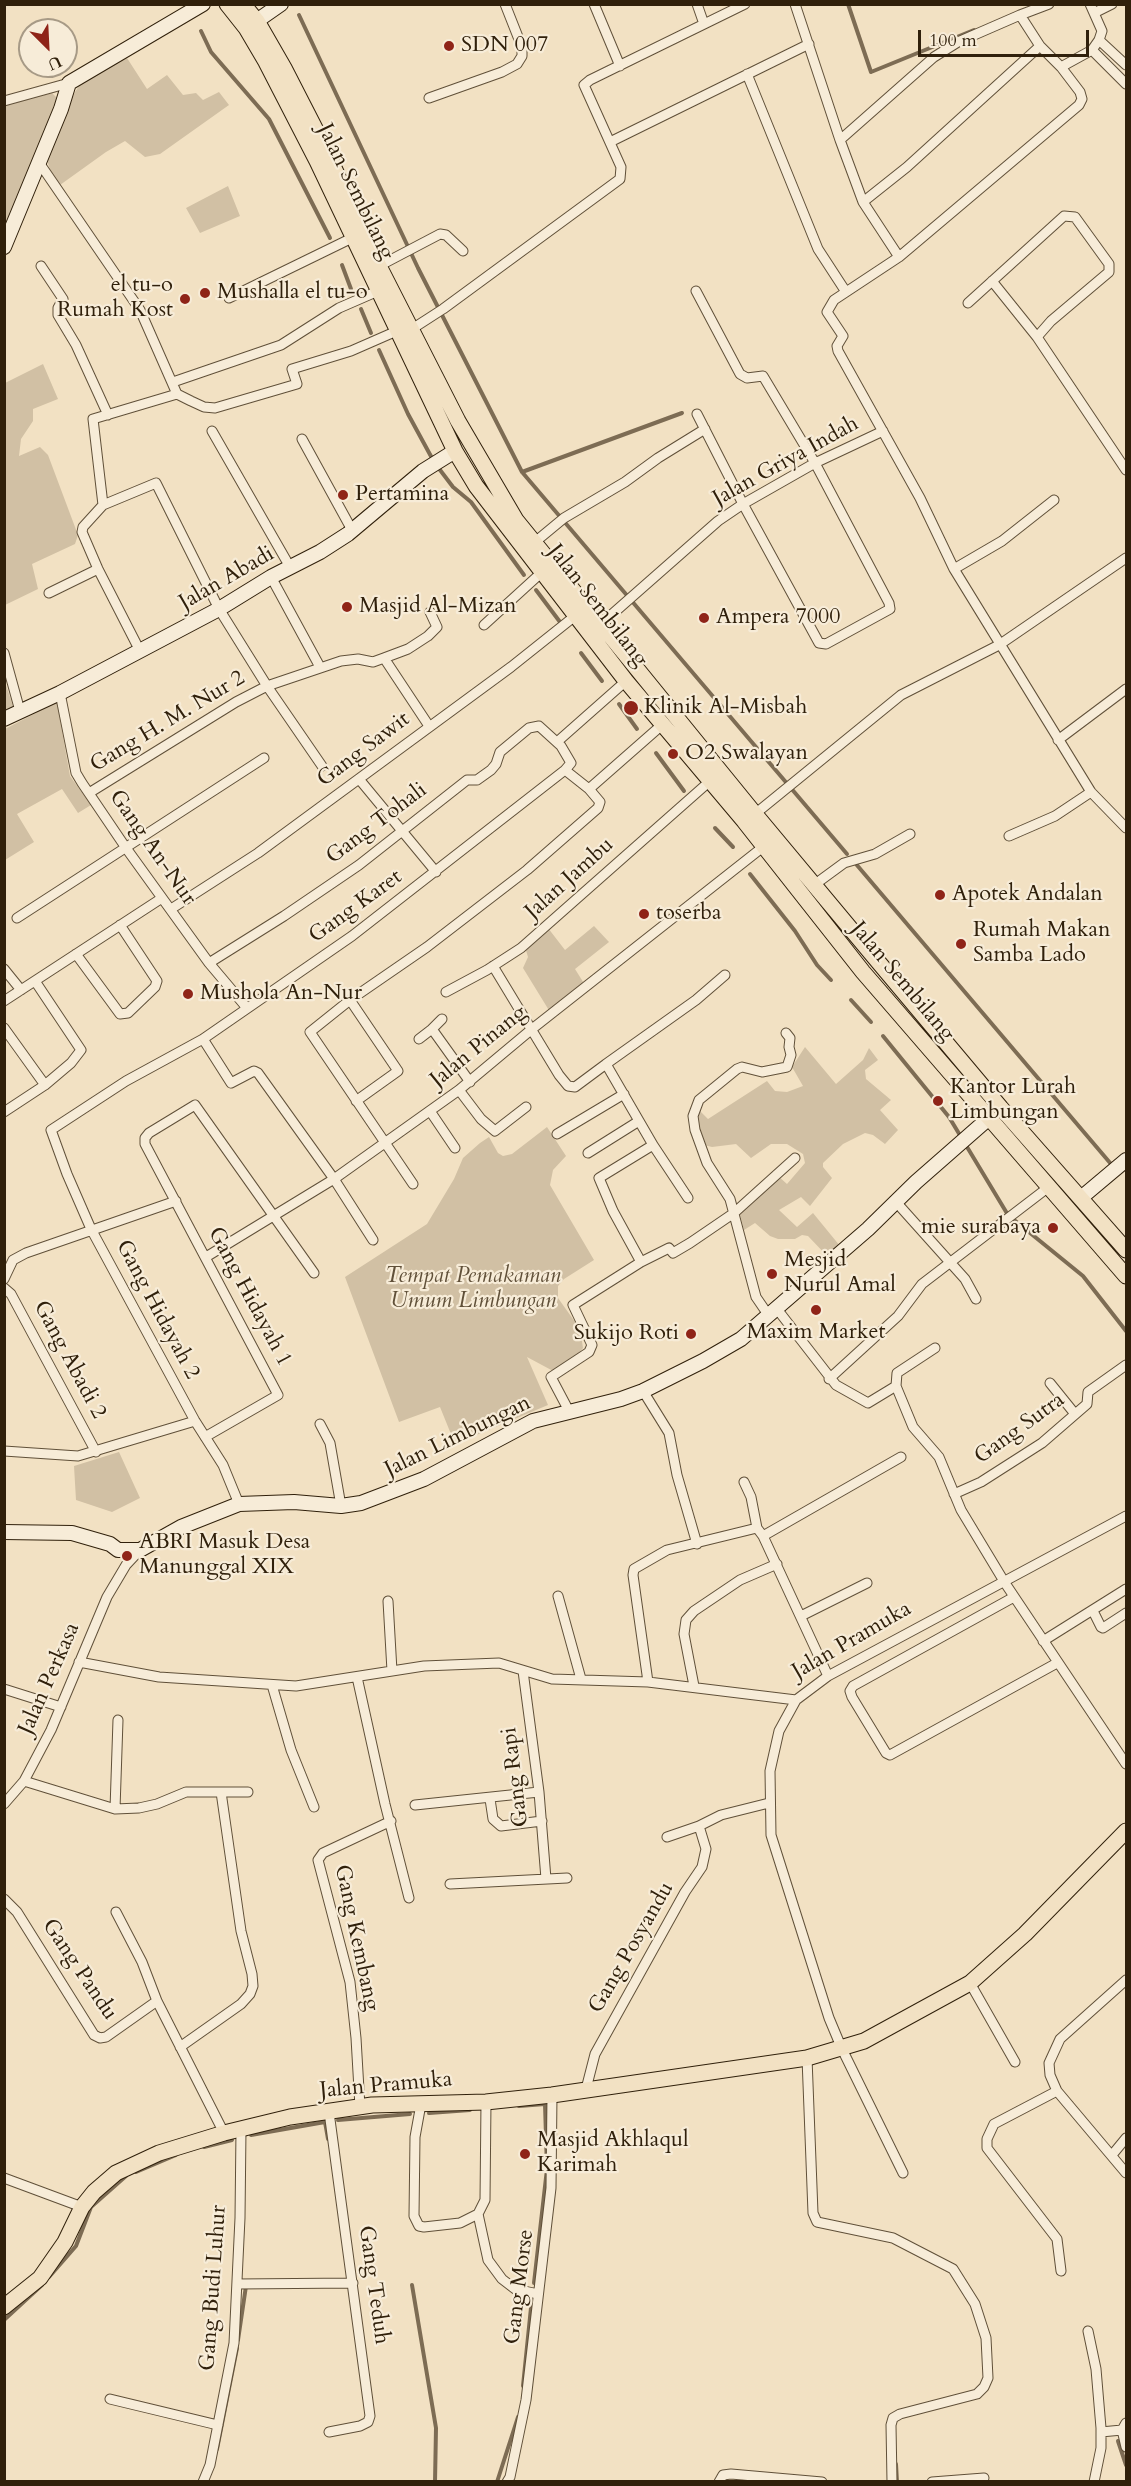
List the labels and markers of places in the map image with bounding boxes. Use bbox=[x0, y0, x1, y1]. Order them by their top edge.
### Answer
place label: SDN 007 bbox=[461, 33, 548, 59]
marker: SDN 007 bbox=[442, 39, 456, 53]
place label: el tu-o Rumah Kost bbox=[57, 273, 173, 324]
place label: Mushalla el tu-o bbox=[217, 280, 368, 306]
marker: Mushalla el tu-o bbox=[198, 286, 212, 300]
marker: el tu-o Rumah Kost bbox=[178, 292, 192, 306]
place label: Pertamina bbox=[355, 482, 449, 508]
marker: Pertamina bbox=[336, 488, 350, 502]
place label: Masjid Al-Mizan bbox=[359, 594, 516, 620]
marker: Masjid Al-Mizan bbox=[340, 600, 354, 614]
place label: Ampera 7000 bbox=[716, 605, 840, 631]
marker: Ampera 7000 bbox=[697, 611, 711, 625]
place label: Klinik Al-Misbah bbox=[644, 695, 807, 721]
marker: Klinik Al-Misbah bbox=[622, 699, 640, 717]
place label: O2 Swalayan bbox=[685, 741, 808, 767]
marker: O2 Swalayan bbox=[666, 747, 680, 761]
place label: Apotek Andalan bbox=[952, 882, 1103, 908]
marker: Apotek Andalan bbox=[933, 888, 947, 902]
place label: toserba bbox=[656, 901, 722, 927]
marker: toserba bbox=[637, 907, 651, 921]
place label: Rumah Makan Samba Lado bbox=[973, 918, 1110, 969]
marker: Rumah Makan Samba Lado bbox=[954, 937, 968, 951]
place label: Mushola An-Nur bbox=[200, 981, 362, 1007]
marker: Mushola An-Nur bbox=[181, 987, 195, 1001]
place label: Kantor Lurah Limbungan bbox=[950, 1075, 1076, 1126]
marker: Kantor Lurah Limbungan bbox=[931, 1094, 945, 1108]
place label: mie surabaya bbox=[921, 1215, 1041, 1241]
marker: mie surabaya bbox=[1046, 1221, 1060, 1235]
place label: Mesjid Nurul Amal bbox=[784, 1248, 896, 1300]
marker: Mesjid Nurul Amal bbox=[765, 1267, 779, 1281]
marker: Maxim Market bbox=[809, 1303, 823, 1317]
place label: Maxim Market bbox=[747, 1320, 885, 1346]
place label: Sukijo Roti bbox=[574, 1321, 679, 1347]
marker: Sukijo Roti bbox=[684, 1327, 698, 1341]
place label: ABRI Masuk Desa Manunggal XIX bbox=[139, 1530, 310, 1582]
marker: ABRI Masuk Desa Manunggal XIX bbox=[120, 1549, 134, 1563]
place label: Masjid Akhlaqul Karimah bbox=[537, 2128, 689, 2180]
marker: Masjid Akhlaqul Karimah bbox=[518, 2147, 532, 2161]

